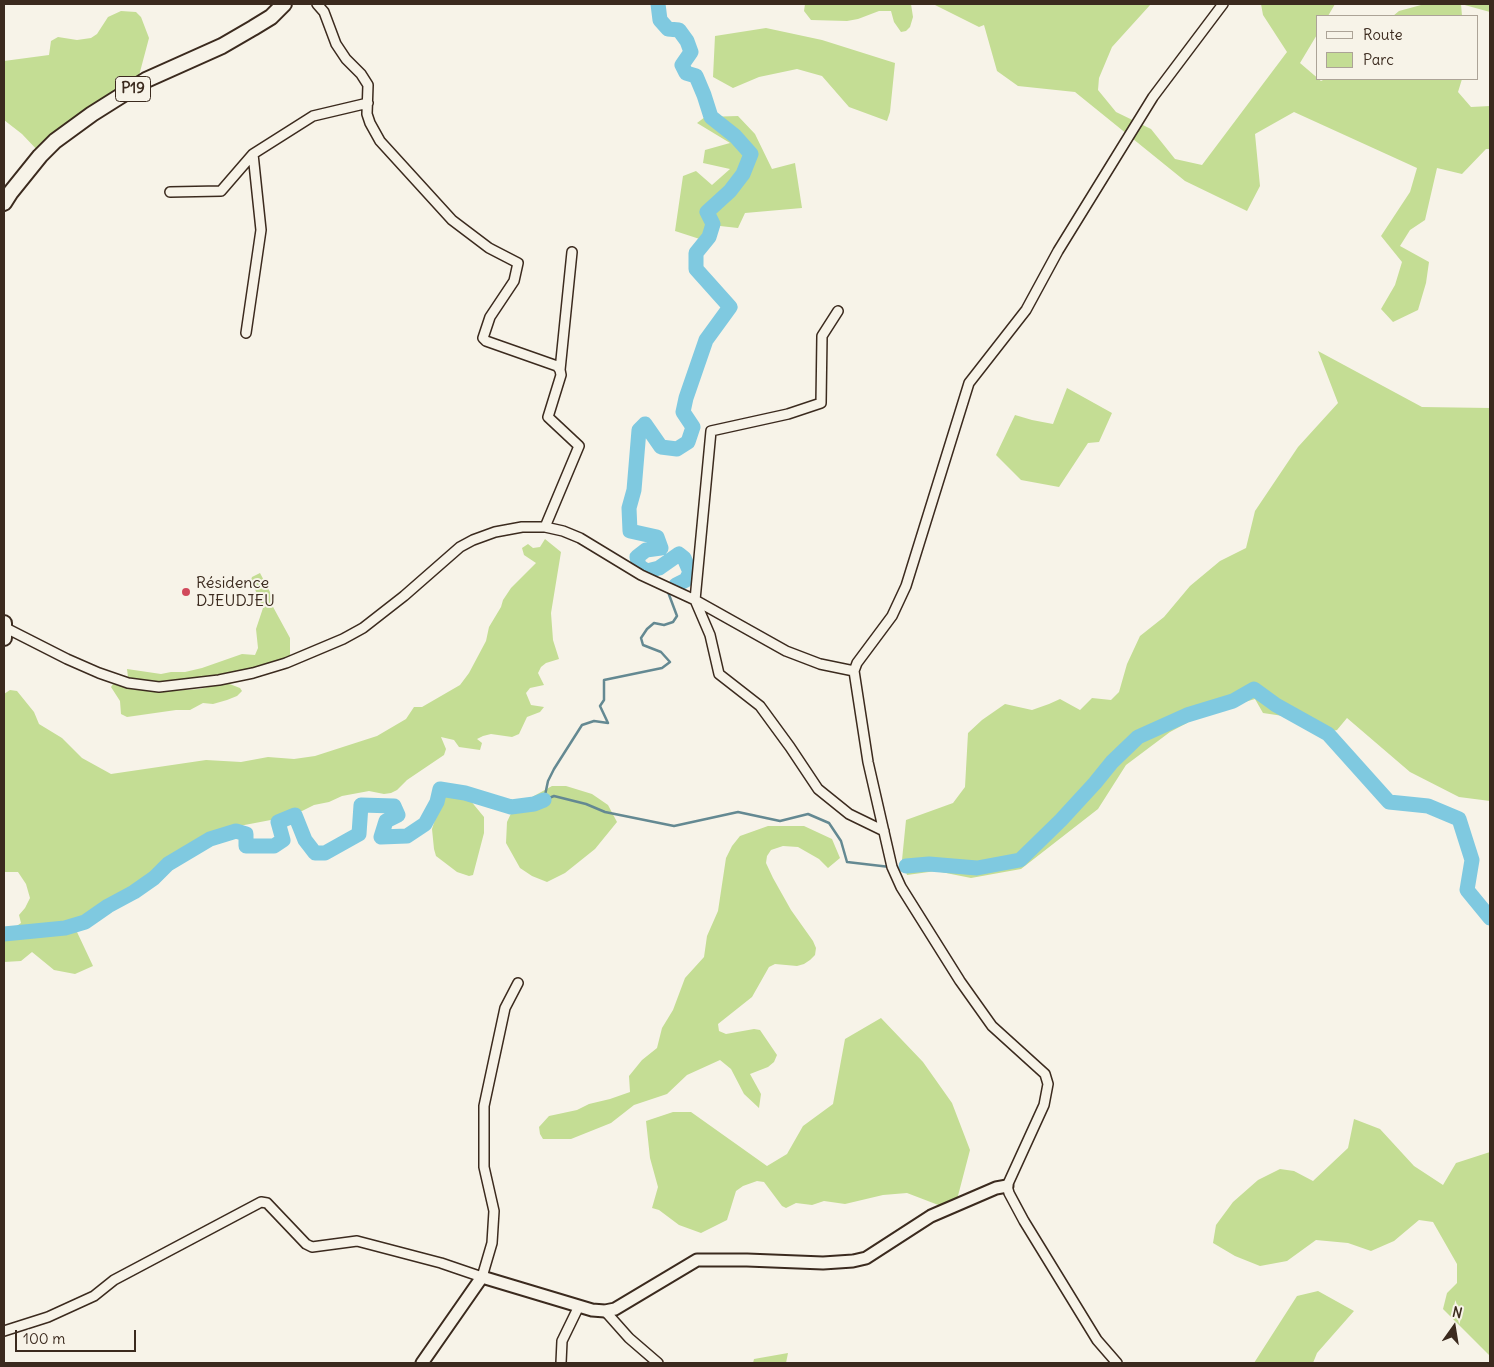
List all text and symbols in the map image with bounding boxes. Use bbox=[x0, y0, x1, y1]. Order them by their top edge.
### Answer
legend bbox=[1316, 15, 1479, 80]
text: Route bbox=[1363, 25, 1403, 44]
text: Parc bbox=[1363, 50, 1394, 69]
road number: P19 bbox=[116, 76, 150, 102]
place label: Résidence DJEUDJEU bbox=[196, 573, 275, 611]
marker: Résidence DJEUDJEU bbox=[180, 586, 192, 598]
north arrow bbox=[1429, 1302, 1479, 1352]
text: N bbox=[1451, 1303, 1464, 1322]
scale bar bbox=[18, 1320, 139, 1352]
text: 100 m bbox=[23, 1329, 65, 1348]

